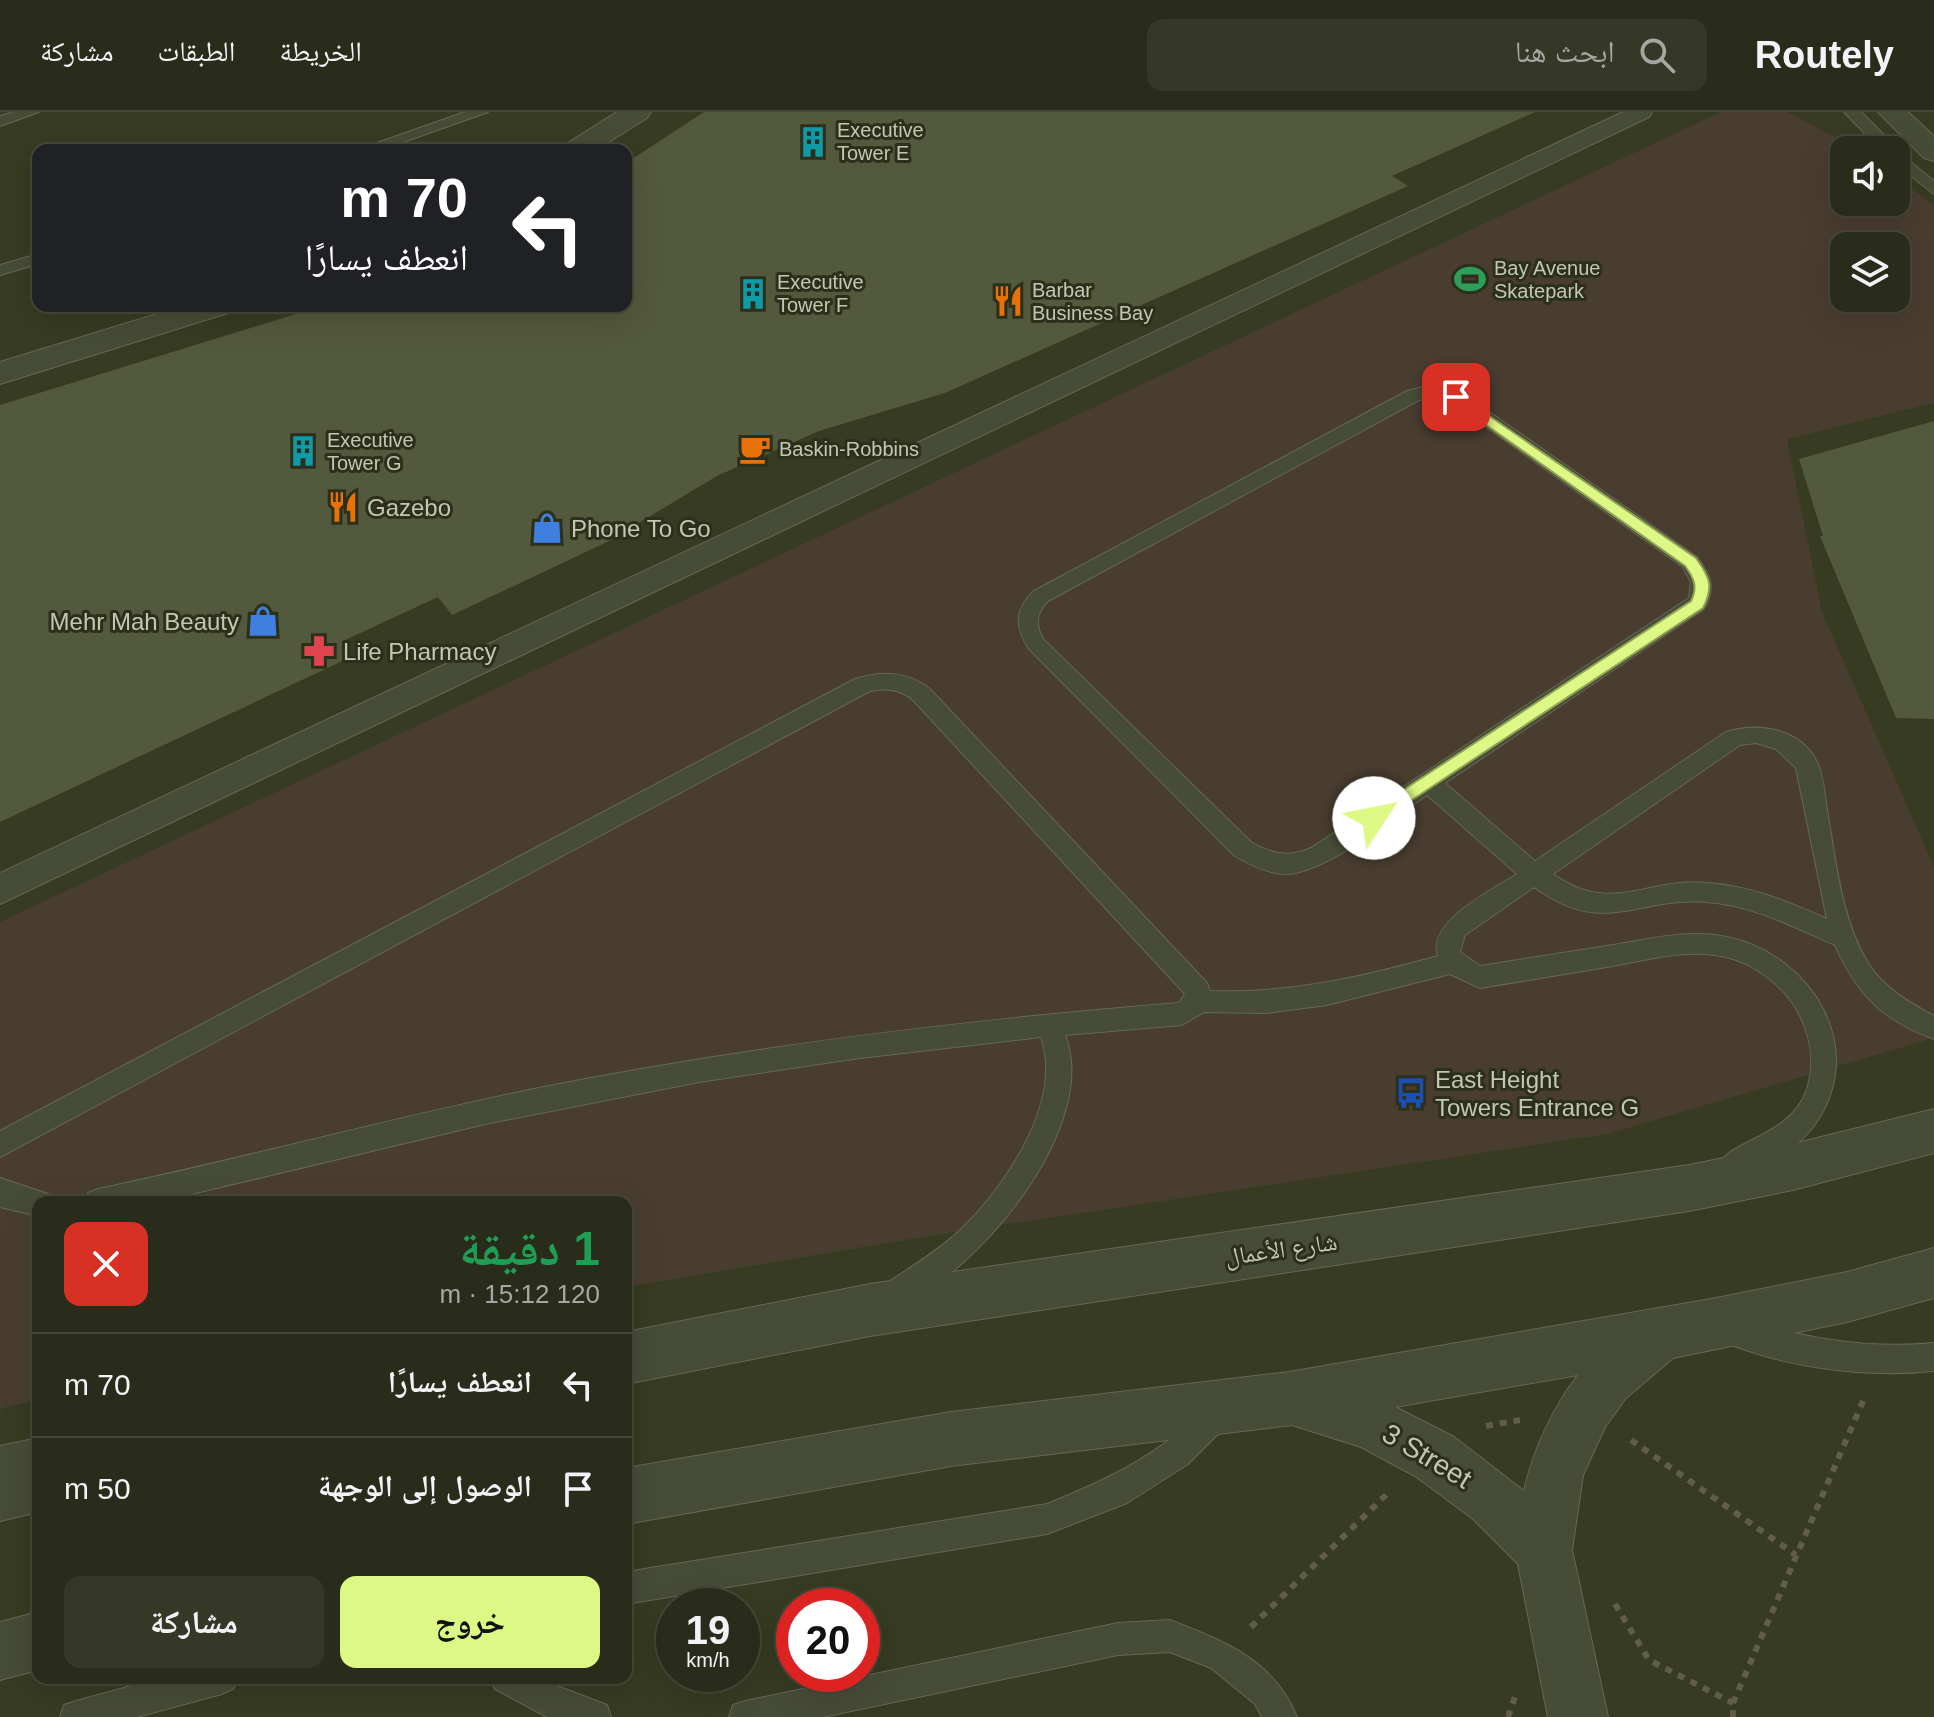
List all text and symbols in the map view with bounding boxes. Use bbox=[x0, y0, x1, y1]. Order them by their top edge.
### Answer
search box bbox=[1147, 19, 1707, 91]
icon: search bbox=[1635, 33, 1679, 77]
text: Routely bbox=[1755, 34, 1894, 76]
text: ابحث هنا bbox=[1515, 35, 1615, 68]
text: مشاركة bbox=[40, 36, 114, 67]
text: الطبقات bbox=[158, 36, 235, 67]
text: الخريطة bbox=[279, 36, 362, 67]
place label: Executive Tower E bbox=[837, 119, 924, 164]
building icon: Executive Tower E bbox=[796, 125, 830, 159]
map controls bbox=[1830, 136, 1910, 312]
button: sound bbox=[1830, 136, 1910, 216]
text: 70 m bbox=[340, 166, 468, 229]
icon: left bbox=[496, 176, 600, 280]
button: layers bbox=[1830, 232, 1910, 312]
text: انعطف يسارًا bbox=[305, 237, 468, 278]
place label: Bay Avenue Skatepark bbox=[1494, 257, 1600, 302]
sports icon: Bay Avenue Skatepark bbox=[1453, 262, 1487, 296]
place label: Executive Tower F bbox=[777, 271, 864, 316]
building icon: Executive Tower F bbox=[736, 277, 770, 311]
place label: Barbar Business Bay bbox=[1032, 279, 1153, 324]
restaurant icon: Barbar Business Bay bbox=[991, 284, 1025, 318]
pin bbox=[1422, 363, 1490, 431]
icon: arrive bbox=[1434, 375, 1478, 419]
place label: Executive Tower G bbox=[327, 429, 414, 474]
cafe icon: Baskin-Robbins bbox=[738, 432, 772, 466]
building icon: Executive Tower G bbox=[286, 434, 320, 468]
place label: Baskin-Robbins bbox=[779, 438, 919, 460]
restaurant icon: Gazebo bbox=[326, 490, 360, 524]
place label: Gazebo bbox=[367, 494, 451, 521]
shop icon: Phone To Go bbox=[530, 511, 564, 545]
place label: Phone To Go bbox=[571, 515, 711, 542]
shop icon: Mehr Mah Beauty bbox=[246, 604, 280, 638]
place label: Mehr Mah Beauty bbox=[50, 608, 239, 635]
pharmacy icon: Life Pharmacy bbox=[302, 634, 336, 668]
place label: Life Pharmacy bbox=[343, 638, 496, 665]
position arrow bbox=[1332, 776, 1416, 860]
place label: East Height Towers Entrance G bbox=[1435, 1066, 1639, 1121]
bus stop icon: East Height Towers Entrance G bbox=[1394, 1076, 1428, 1110]
button: close bbox=[64, 1222, 148, 1306]
text: 1 دقيقة bbox=[459, 1222, 600, 1275]
street label: شارع الأعمال bbox=[1223, 1228, 1339, 1272]
text: 120 m · 15:12 bbox=[440, 1279, 600, 1309]
icon: left bbox=[556, 1363, 600, 1407]
text: انعطف يسارًا bbox=[388, 1365, 532, 1398]
text: 70 m bbox=[64, 1368, 131, 1401]
street label: 3 Street bbox=[1377, 1417, 1477, 1495]
icon: arrive bbox=[556, 1467, 600, 1511]
text: الوصول إلى الوجهة bbox=[318, 1469, 532, 1502]
text: 50 m bbox=[64, 1472, 131, 1505]
button: مشاركة bbox=[64, 1576, 324, 1668]
button: خروج bbox=[340, 1576, 600, 1668]
speed limit sign: 20 bbox=[776, 1588, 880, 1692]
text: 19 bbox=[686, 1608, 730, 1652]
text: km/h bbox=[686, 1649, 730, 1671]

